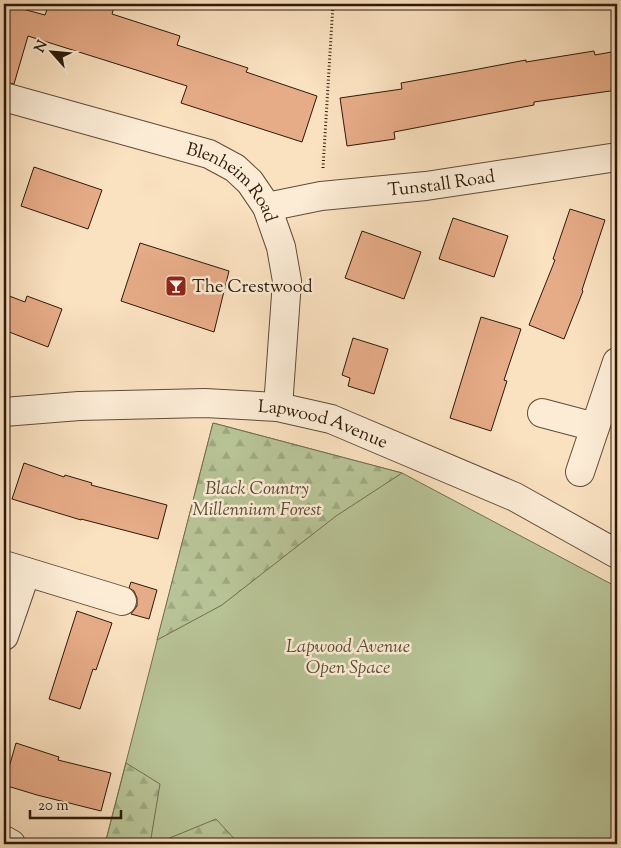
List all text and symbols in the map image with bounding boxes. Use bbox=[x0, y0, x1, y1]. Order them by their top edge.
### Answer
north arrow bbox=[28, 28, 78, 78]
text: N bbox=[31, 37, 54, 57]
street label: Blenheim Road bbox=[183, 137, 282, 226]
street label: Tunstall Road bbox=[387, 165, 497, 205]
bar icon: The Crestwood bbox=[164, 274, 188, 298]
place label: The Crestwood bbox=[192, 275, 313, 301]
street label: Lapwood Avenue bbox=[257, 395, 391, 457]
park label: Black Country Millennium Forest bbox=[192, 477, 322, 524]
park label: Lapwood Avenue Open Space bbox=[286, 635, 410, 682]
scale bar bbox=[30, 788, 121, 820]
text: 20 m bbox=[38, 796, 69, 817]

